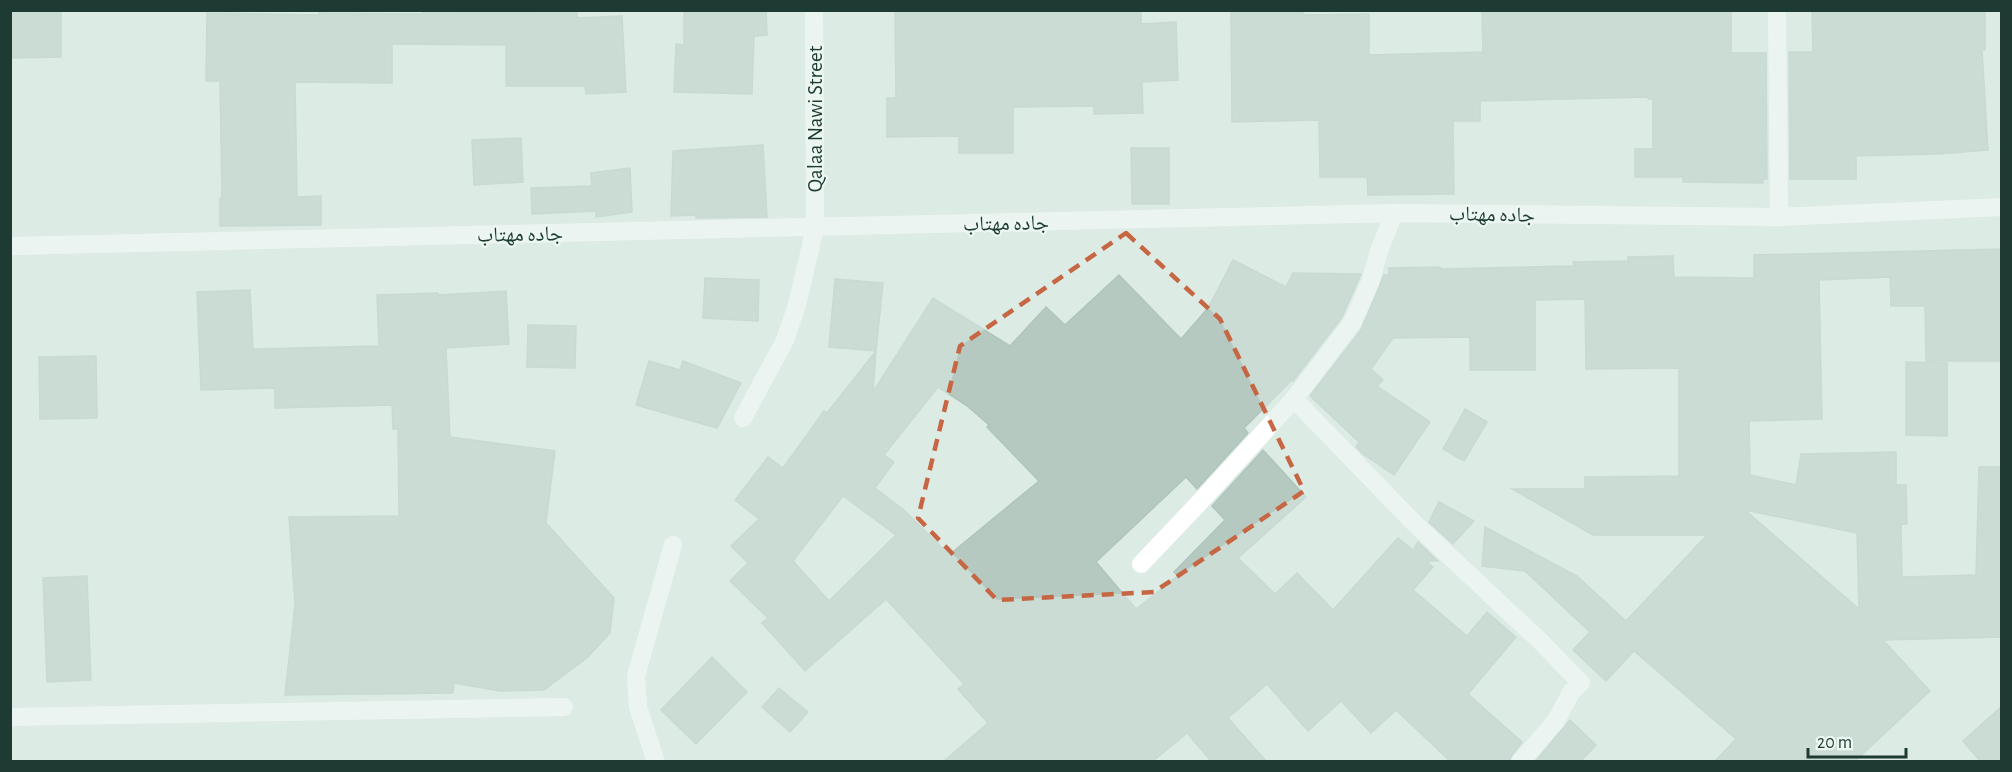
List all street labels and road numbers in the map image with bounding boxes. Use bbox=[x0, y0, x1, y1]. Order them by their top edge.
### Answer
street label: Qalaa Nawi Street bbox=[805, 45, 826, 192]
street label: جاده مهتاب bbox=[1449, 203, 1535, 227]
street label: جاده مهتاب bbox=[963, 212, 1049, 236]
street label: جاده مهتاب bbox=[477, 223, 563, 247]

